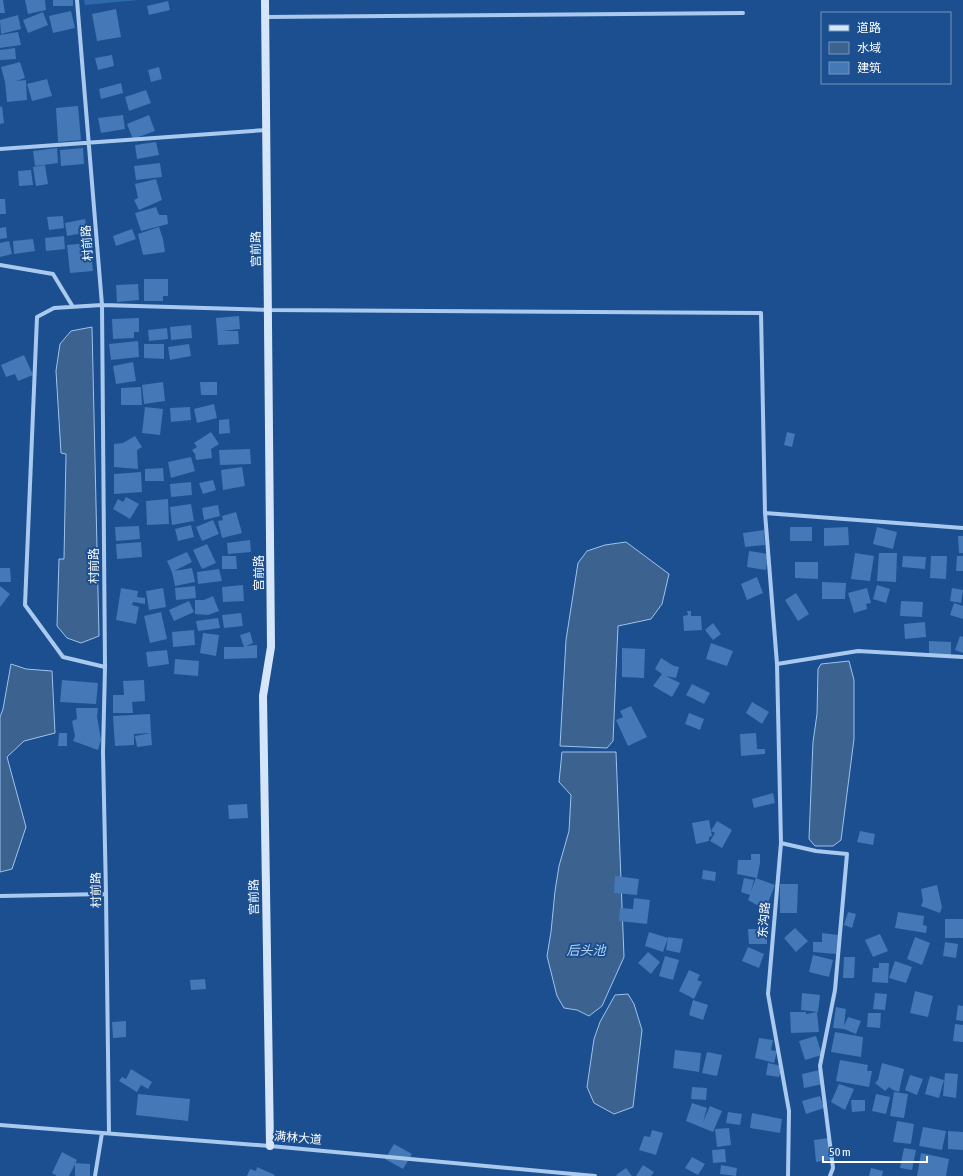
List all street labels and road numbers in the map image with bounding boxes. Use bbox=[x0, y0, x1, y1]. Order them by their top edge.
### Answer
street label: 村前路 bbox=[79, 225, 95, 261]
street label: 宫前路 bbox=[249, 231, 263, 267]
street label: 村前路 bbox=[87, 548, 101, 584]
street label: 宫前路 bbox=[252, 555, 266, 591]
street label: 村前路 bbox=[89, 872, 103, 908]
street label: 宫前路 bbox=[247, 879, 261, 915]
street label: 东沟路 bbox=[755, 901, 773, 939]
street label: 满林大道 bbox=[273, 1129, 323, 1147]

